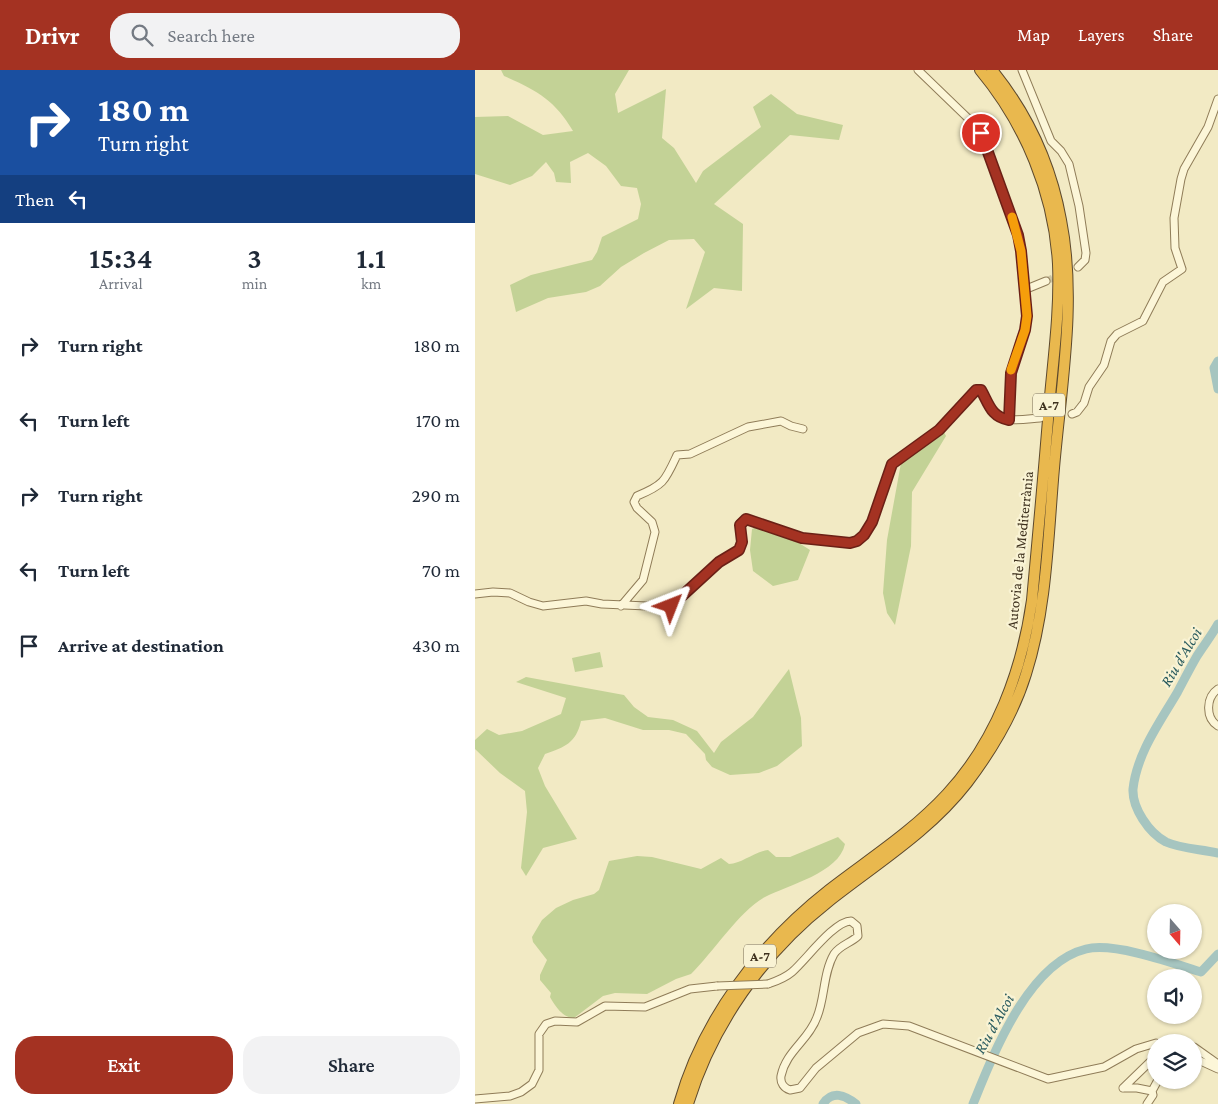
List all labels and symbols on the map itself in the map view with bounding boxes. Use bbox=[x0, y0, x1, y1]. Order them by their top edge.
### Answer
pin bbox=[960, 112, 1002, 154]
road number: A-7 bbox=[1033, 394, 1065, 416]
street label: Autovia de la Mediterrània bbox=[1004, 470, 1036, 630]
position arrow bbox=[644, 579, 696, 631]
water label: Riu d'Alcoi bbox=[1157, 624, 1205, 689]
north arrow bbox=[1147, 904, 1203, 959]
road number: A-7 bbox=[744, 944, 776, 968]
water label: Riu d'Alcoi bbox=[971, 991, 1018, 1057]

